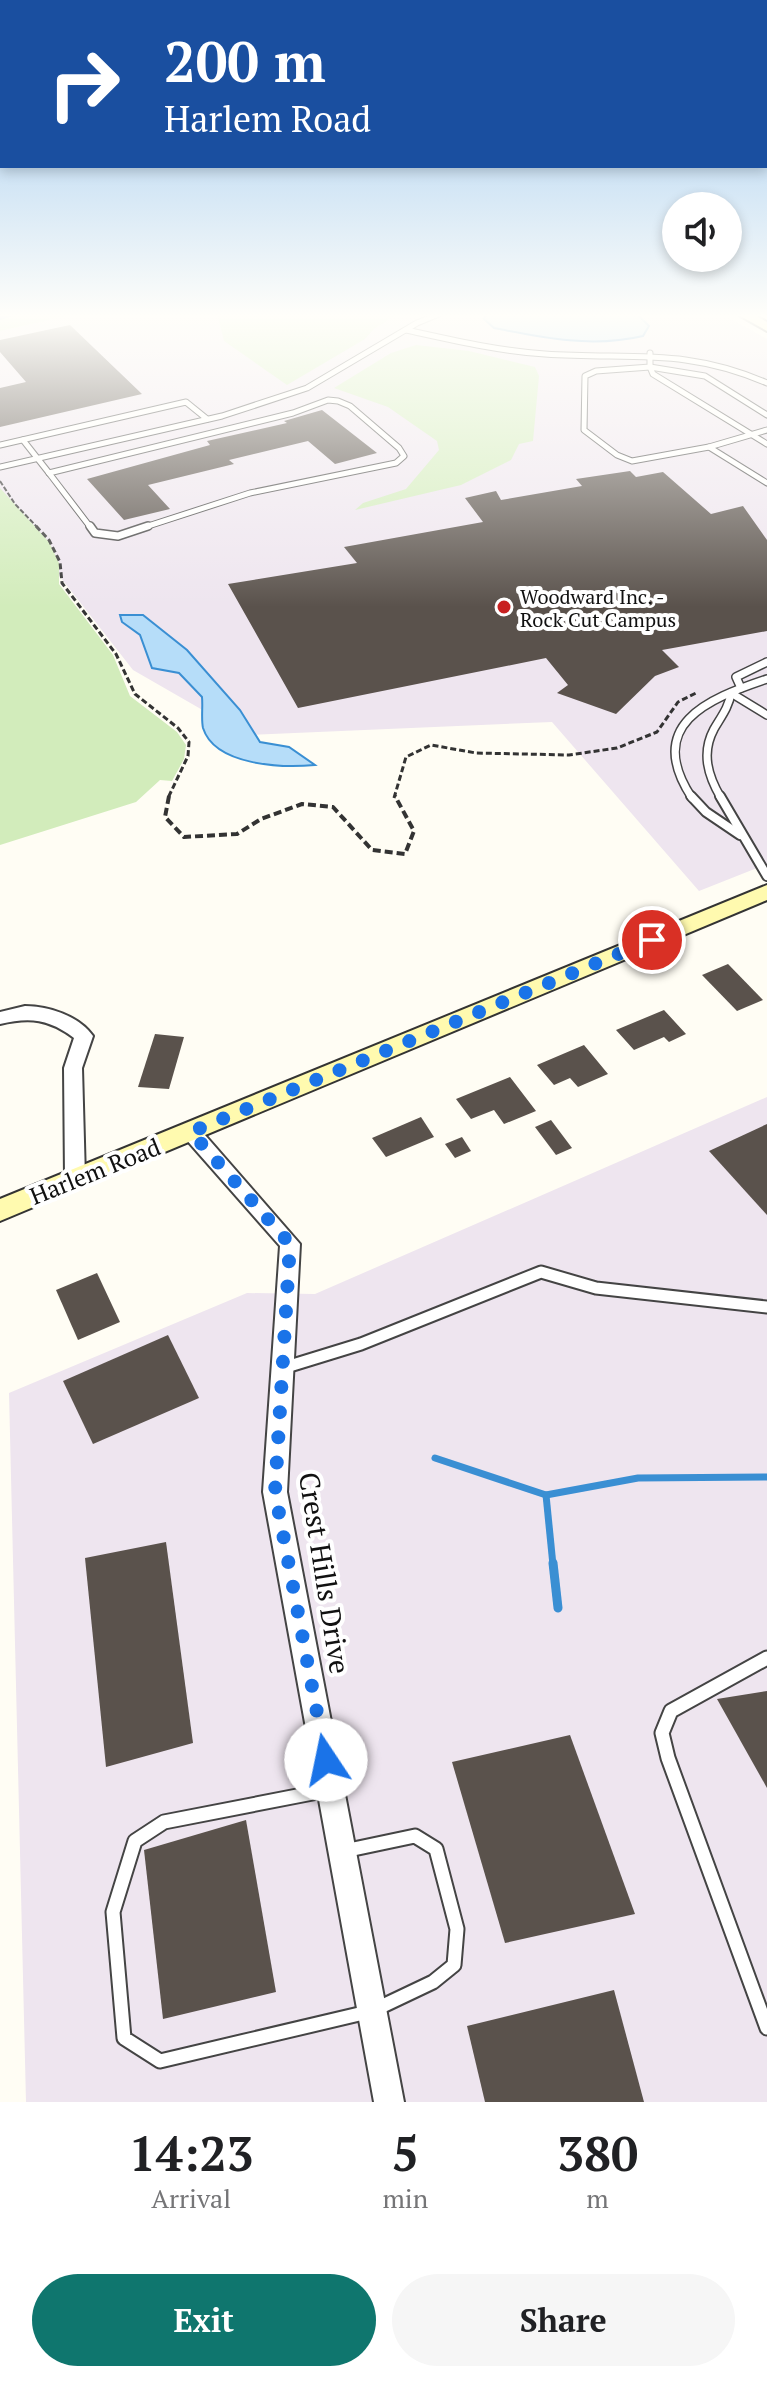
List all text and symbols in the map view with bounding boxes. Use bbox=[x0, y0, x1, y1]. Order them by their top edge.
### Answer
text: 200 m bbox=[164, 24, 326, 98]
icon: right bbox=[32, 32, 136, 136]
text: Harlem Road bbox=[164, 95, 371, 142]
map controls bbox=[662, 192, 742, 272]
button: sound bbox=[662, 192, 742, 272]
place label: Woodward Inc. - Rock Cut Campus bbox=[520, 583, 676, 633]
marker: Woodward Inc. - Rock Cut Campus bbox=[495, 598, 513, 616]
pin bbox=[618, 906, 686, 974]
icon: arrive bbox=[630, 918, 674, 962]
street label: Harlem Road bbox=[25, 1130, 165, 1212]
street label: Crest Hills Drive bbox=[291, 1470, 359, 1676]
position arrow bbox=[284, 1718, 368, 1802]
text: 14:23 bbox=[129, 2121, 254, 2185]
text: 5 bbox=[392, 2121, 419, 2185]
text: 380 bbox=[557, 2121, 638, 2185]
text: Arrival bbox=[151, 2181, 231, 2215]
text: min bbox=[382, 2181, 428, 2215]
text: m bbox=[586, 2181, 609, 2215]
button: Exit bbox=[32, 2274, 376, 2366]
button: Share bbox=[392, 2274, 735, 2366]

